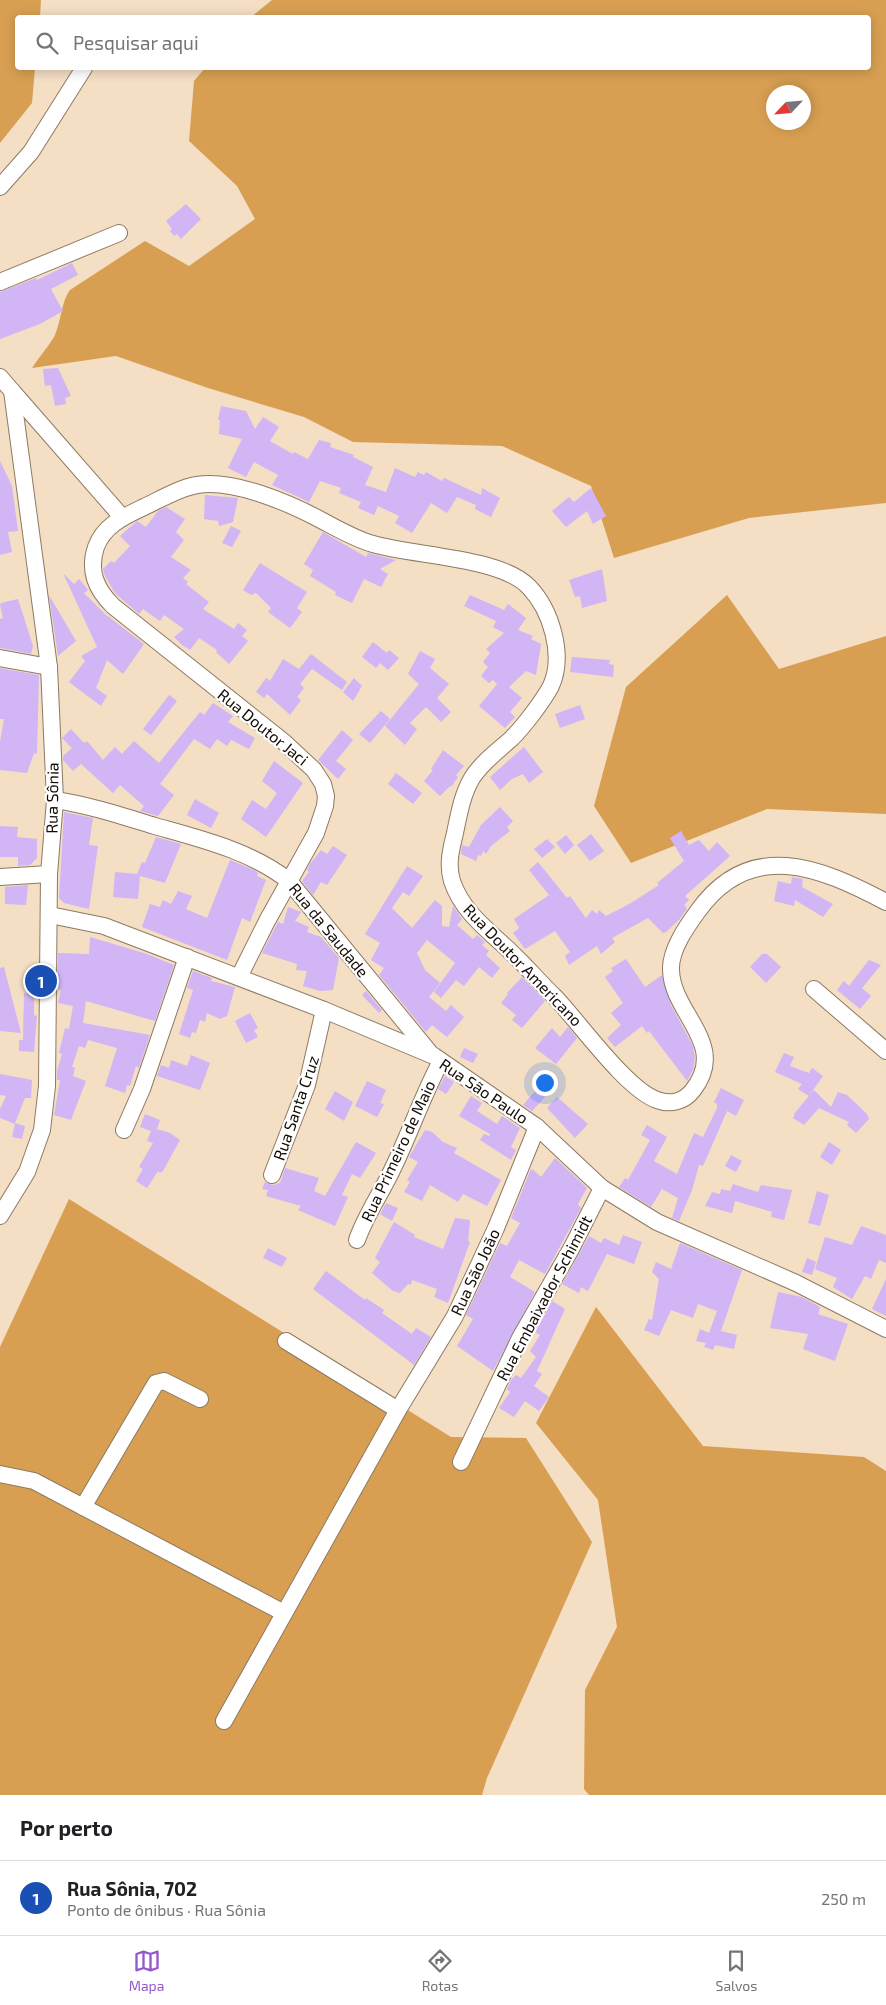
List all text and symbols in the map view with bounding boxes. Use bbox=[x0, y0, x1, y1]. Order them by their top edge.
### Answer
search box bbox=[15, 15, 871, 70]
icon: search bbox=[33, 29, 61, 57]
text: Pesquisar aqui bbox=[73, 31, 199, 54]
north arrow bbox=[766, 85, 811, 130]
street label: Rua Doutor Jaci bbox=[214, 684, 312, 769]
street label: Rua Sônia bbox=[41, 762, 62, 834]
street label: Rua da Saudade bbox=[286, 879, 373, 981]
street label: Rua Doutor Americano bbox=[460, 900, 587, 1030]
pin: 1 bbox=[25, 962, 57, 1000]
street label: Rua Santa Cruz bbox=[269, 1053, 322, 1163]
street label: Rua São Paulo bbox=[436, 1054, 532, 1127]
your location bbox=[532, 1070, 558, 1096]
street label: Rua Primeiro de Maio bbox=[356, 1077, 439, 1225]
street label: Rua Embaixador Schimidt bbox=[492, 1212, 595, 1384]
street label: Rua São João bbox=[446, 1225, 503, 1318]
text: Por perto bbox=[20, 1815, 113, 1840]
text: Rua Sônia, 702 bbox=[67, 1877, 197, 1900]
text: 1 bbox=[33, 1889, 39, 1908]
text: 250 m bbox=[821, 1889, 866, 1908]
text: Ponto de ônibus · Rua Sônia bbox=[67, 1900, 266, 1919]
tab: Mapa bbox=[129, 1947, 164, 1994]
tab: Rotas bbox=[422, 1947, 458, 1994]
tab: Salvos bbox=[716, 1947, 757, 1994]

